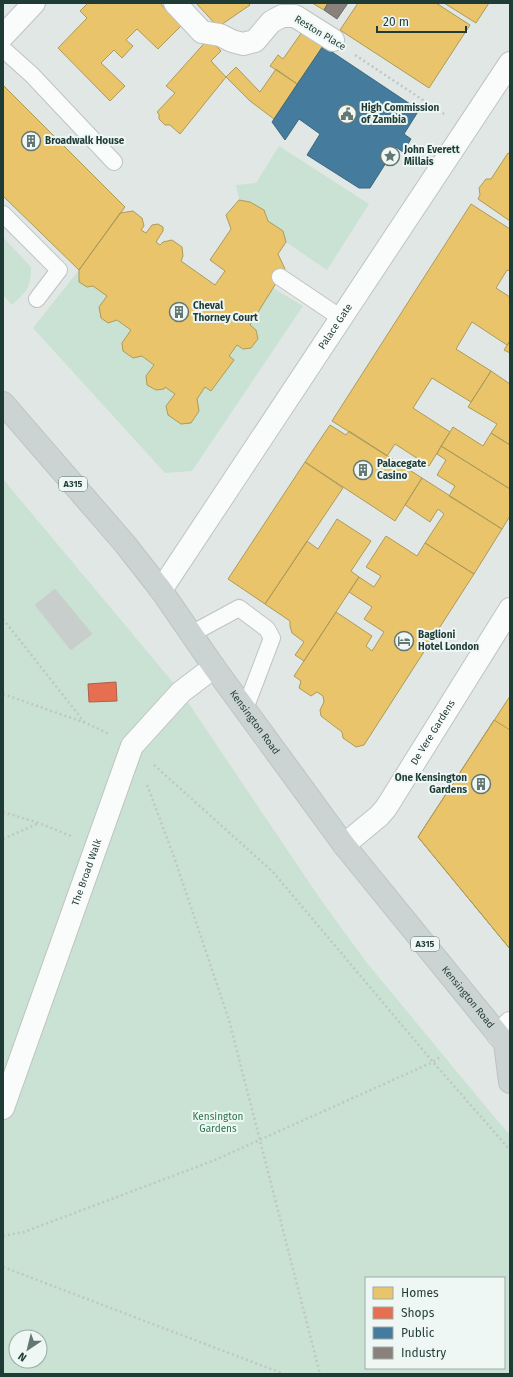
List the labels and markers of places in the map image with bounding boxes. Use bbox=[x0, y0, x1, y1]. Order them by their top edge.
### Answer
place label: High Commission of Zambia bbox=[361, 102, 439, 126]
public building icon: High Commission of Zambia bbox=[336, 103, 358, 125]
building icon: Broadwalk House bbox=[20, 130, 42, 152]
place label: Broadwalk House bbox=[45, 135, 125, 147]
place label: John Everett Millais bbox=[403, 144, 460, 168]
place icon: John Everett Millais bbox=[379, 145, 401, 167]
place label: Cheval Thorney Court bbox=[193, 300, 258, 324]
building icon: Cheval Thorney Court bbox=[168, 301, 190, 323]
place label: Palacegate Casino bbox=[377, 458, 427, 482]
building icon: Palacegate Casino bbox=[352, 459, 374, 481]
place label: Baglioni Hotel London bbox=[418, 629, 479, 653]
hotel icon: Baglioni Hotel London bbox=[393, 630, 415, 652]
place label: One Kensington Gardens bbox=[395, 772, 467, 796]
building icon: One Kensington Gardens bbox=[470, 773, 492, 795]

